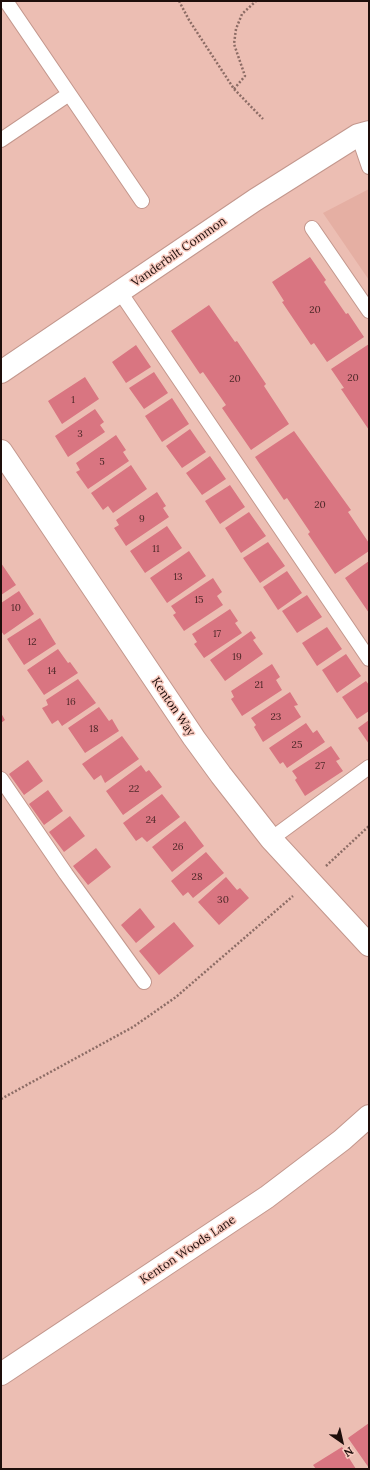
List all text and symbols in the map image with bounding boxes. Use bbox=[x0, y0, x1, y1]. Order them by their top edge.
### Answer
street label: Vanderbilt Common bbox=[129, 214, 229, 290]
house number: 20 bbox=[309, 304, 321, 316]
house number: 20 bbox=[347, 372, 359, 384]
house number: 20 bbox=[229, 373, 241, 385]
house number: 1 bbox=[71, 394, 75, 406]
house number: 3 bbox=[77, 428, 83, 440]
house number: 5 bbox=[99, 456, 105, 468]
house number: 20 bbox=[314, 499, 326, 511]
house number: 9 bbox=[139, 513, 145, 525]
house number: 11 bbox=[152, 543, 160, 555]
house number: 13 bbox=[173, 571, 183, 583]
house number: 15 bbox=[194, 594, 204, 606]
house number: 10 bbox=[11, 602, 21, 614]
house number: 17 bbox=[213, 628, 221, 640]
house number: 12 bbox=[27, 636, 37, 648]
house number: 19 bbox=[232, 651, 242, 663]
house number: 14 bbox=[47, 665, 57, 677]
street label: Kenton Way bbox=[148, 675, 198, 739]
house number: 21 bbox=[254, 679, 264, 691]
house number: 16 bbox=[66, 696, 76, 708]
house number: 23 bbox=[271, 711, 281, 723]
house number: 18 bbox=[89, 723, 99, 735]
house number: 25 bbox=[292, 739, 302, 751]
house number: 27 bbox=[315, 760, 325, 772]
house number: 22 bbox=[129, 783, 139, 795]
house number: 24 bbox=[146, 814, 156, 826]
house number: 26 bbox=[172, 841, 184, 853]
house number: 28 bbox=[192, 871, 202, 883]
house number: 30 bbox=[217, 894, 229, 906]
street label: Kenton Woods Lane bbox=[137, 1213, 239, 1287]
north arrow bbox=[322, 1422, 362, 1462]
text: N bbox=[341, 1444, 356, 1460]

